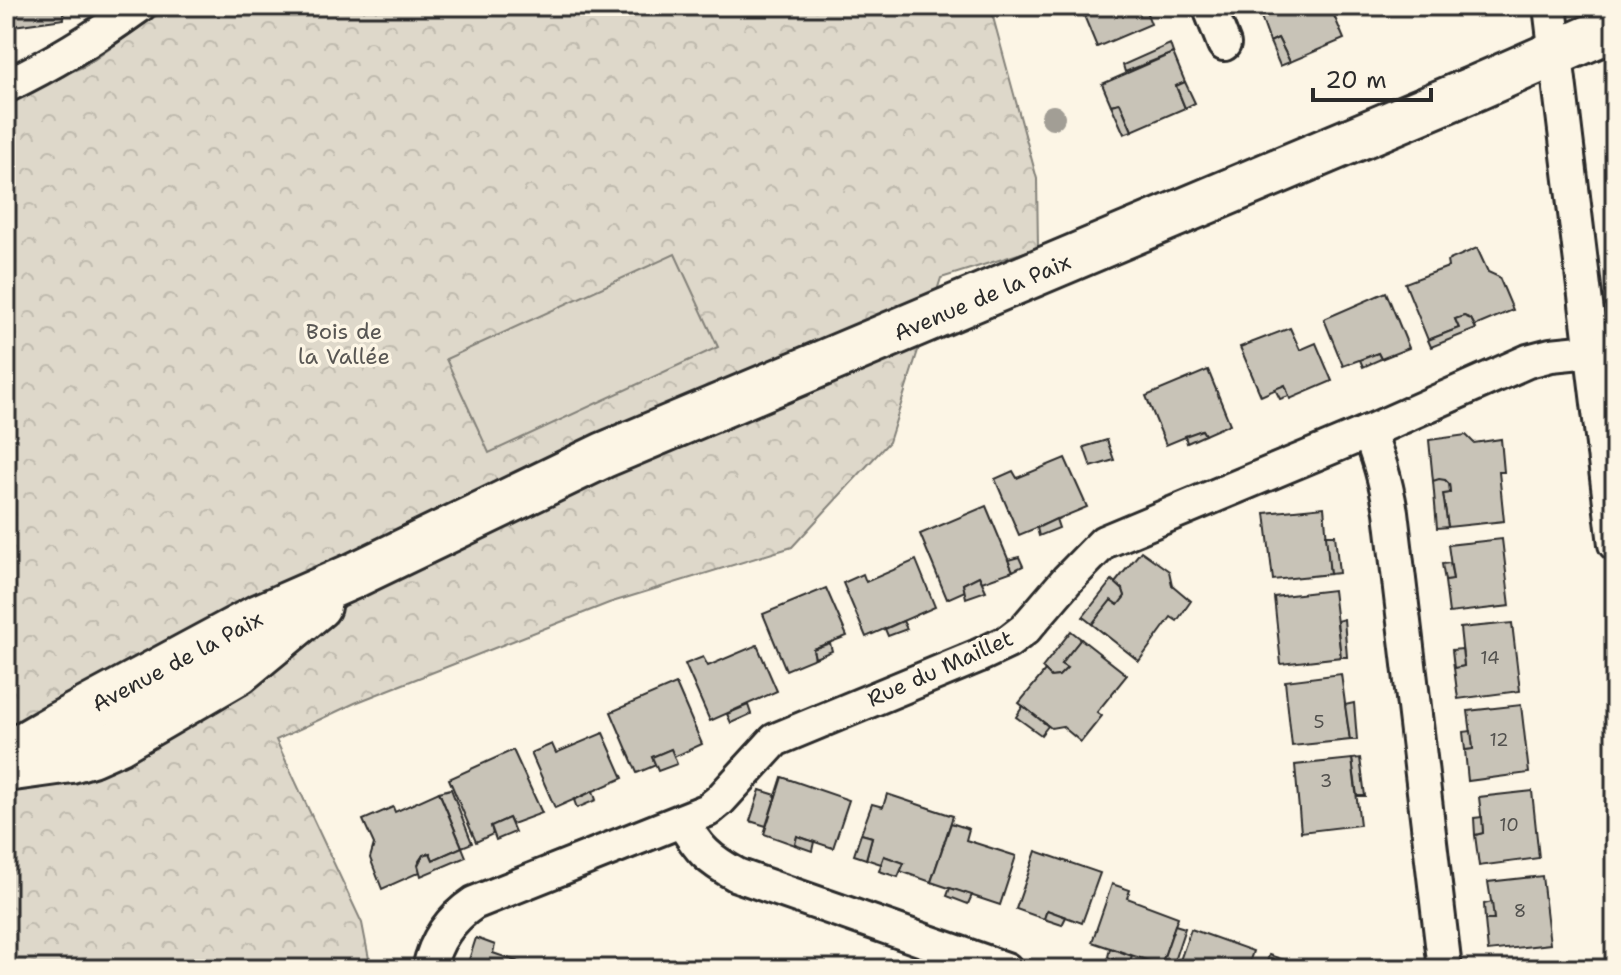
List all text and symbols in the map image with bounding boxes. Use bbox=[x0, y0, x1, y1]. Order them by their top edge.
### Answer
scale bar bbox=[1313, 52, 1431, 102]
text: 20 m bbox=[1325, 64, 1387, 96]
street label: Avenue de la Paix bbox=[889, 247, 1075, 348]
park label: Bois de la Vallée bbox=[298, 317, 390, 371]
street label: Avenue de la Paix bbox=[87, 604, 268, 719]
street label: Rue du Maillet bbox=[863, 623, 1018, 714]
house number: 14 bbox=[1480, 646, 1500, 670]
house number: 5 bbox=[1313, 710, 1325, 734]
house number: 12 bbox=[1489, 728, 1509, 752]
house number: 3 bbox=[1320, 769, 1332, 793]
house number: 10 bbox=[1499, 813, 1519, 837]
house number: 8 bbox=[1514, 899, 1526, 923]

